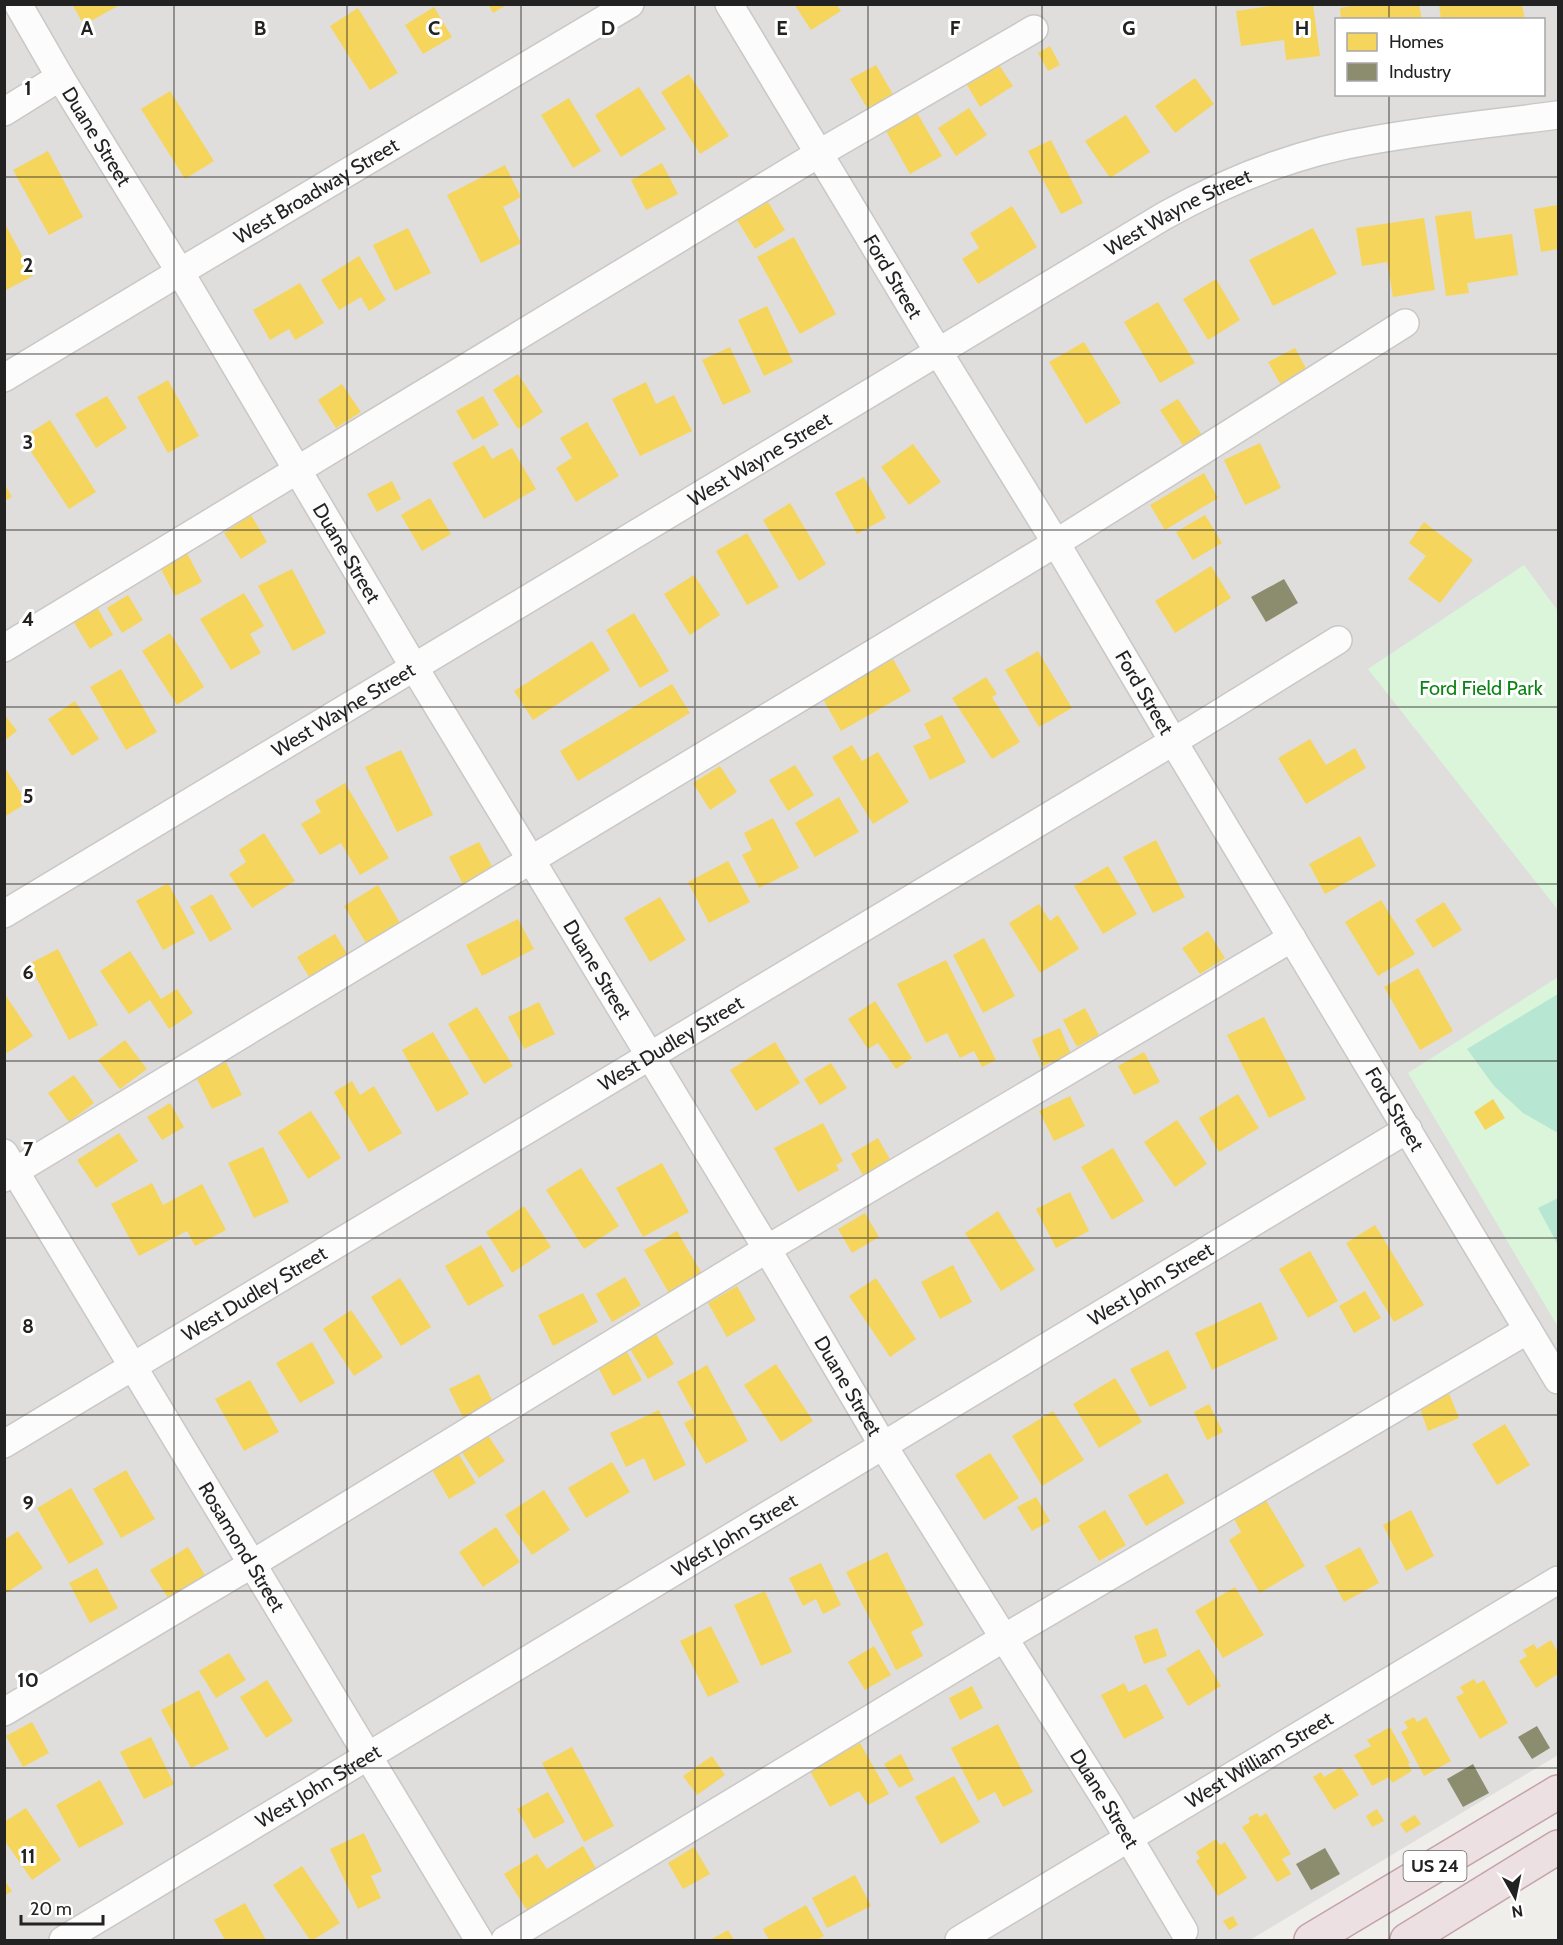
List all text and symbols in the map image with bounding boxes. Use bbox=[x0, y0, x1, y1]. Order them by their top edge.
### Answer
text: A bbox=[81, 16, 94, 40]
text: B bbox=[254, 16, 266, 40]
text: C bbox=[428, 16, 440, 40]
text: D bbox=[601, 16, 615, 40]
text: E bbox=[776, 16, 788, 40]
text: F bbox=[950, 16, 961, 40]
text: G bbox=[1122, 16, 1136, 40]
text: H bbox=[1295, 16, 1309, 40]
legend bbox=[1335, 18, 1545, 96]
text: Homes bbox=[1389, 31, 1444, 53]
text: Industry bbox=[1389, 61, 1451, 83]
text: 1 bbox=[24, 76, 32, 100]
street label: Duane Street bbox=[57, 82, 136, 191]
street label: West Broadway Street bbox=[230, 133, 403, 249]
street label: West Wayne Street bbox=[1100, 163, 1255, 261]
street label: Ford Street bbox=[859, 230, 928, 323]
text: 2 bbox=[23, 253, 33, 277]
street label: West Wayne Street bbox=[684, 407, 836, 511]
text: 3 bbox=[23, 430, 33, 454]
street label: Duane Street bbox=[308, 499, 386, 608]
text: 4 bbox=[22, 607, 34, 631]
street label: Ford Street bbox=[1110, 646, 1179, 739]
street label: West Wayne Street bbox=[267, 657, 419, 762]
park label: Ford Field Park bbox=[1419, 676, 1543, 700]
text: 5 bbox=[23, 784, 33, 808]
street label: Duane Street bbox=[558, 915, 637, 1024]
text: 6 bbox=[22, 960, 34, 984]
street label: West Dudley Street bbox=[594, 990, 748, 1096]
street label: Ford Street bbox=[1360, 1063, 1429, 1155]
text: 7 bbox=[23, 1137, 34, 1161]
street label: West John Street bbox=[1084, 1237, 1218, 1331]
street label: West Dudley Street bbox=[177, 1241, 331, 1346]
text: 8 bbox=[22, 1314, 34, 1338]
street label: Duane Street bbox=[809, 1332, 887, 1440]
street label: Rosamond Street bbox=[193, 1478, 290, 1616]
street label: West John Street bbox=[668, 1488, 801, 1582]
text: 9 bbox=[22, 1491, 34, 1515]
text: 10 bbox=[17, 1668, 39, 1692]
street label: West William Street bbox=[1181, 1706, 1337, 1813]
street label: West John Street bbox=[251, 1739, 385, 1833]
street label: Duane Street bbox=[1065, 1745, 1144, 1853]
text: 11 bbox=[21, 1844, 35, 1868]
road number: US 24 bbox=[1404, 1851, 1466, 1881]
north arrow bbox=[1485, 1867, 1545, 1927]
scale bar bbox=[21, 1888, 104, 1926]
text: 20 m bbox=[30, 1898, 72, 1920]
text: N bbox=[1510, 1901, 1524, 1922]

